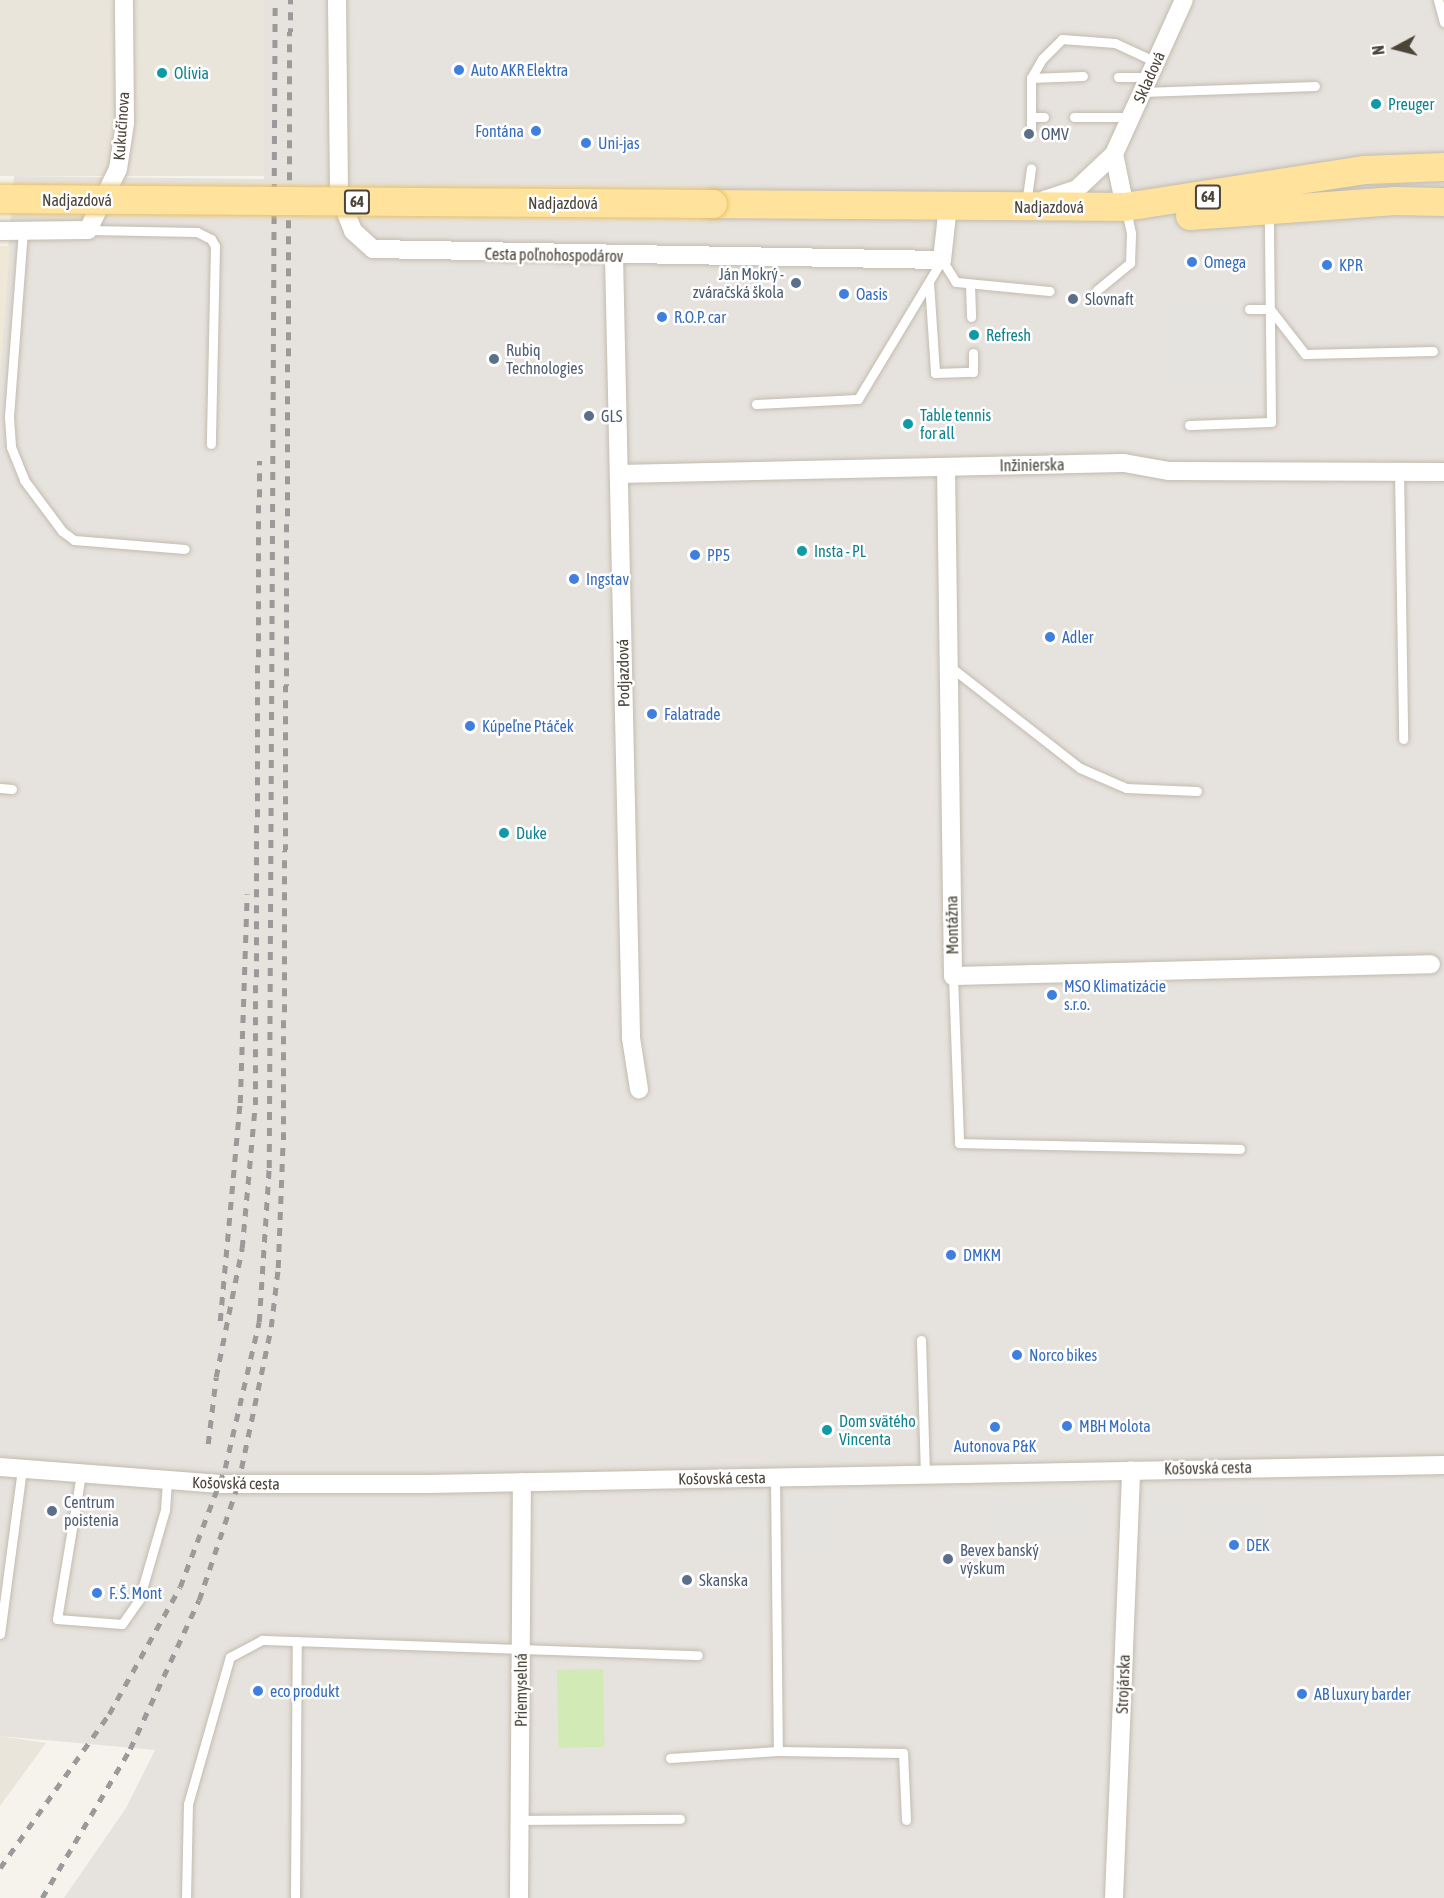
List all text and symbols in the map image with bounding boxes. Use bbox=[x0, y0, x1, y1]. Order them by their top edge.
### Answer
north arrow bbox=[1366, 18, 1426, 78]
text: N bbox=[1369, 44, 1388, 56]
street label: Skladová bbox=[1129, 48, 1169, 106]
place label: Auto AKR Elektra bbox=[471, 60, 568, 80]
place label: Olívia bbox=[174, 63, 209, 83]
marker: Auto AKR Elektra bbox=[452, 63, 466, 77]
marker: Olívia bbox=[155, 66, 169, 80]
street label: Kukučínova bbox=[109, 91, 133, 161]
place label: Preuger bbox=[1388, 94, 1434, 114]
marker: Preuger bbox=[1369, 97, 1383, 111]
place label: Fontána bbox=[475, 121, 524, 141]
marker: Fontána bbox=[529, 124, 543, 138]
place label: OMV bbox=[1041, 124, 1069, 144]
marker: OMV bbox=[1022, 127, 1036, 141]
place label: Uni-jas bbox=[598, 133, 640, 153]
marker: Uni-jas bbox=[579, 136, 593, 150]
road number: 64 bbox=[1194, 185, 1222, 209]
street label: Nadjazdová bbox=[42, 190, 112, 210]
road number: 64 bbox=[344, 190, 370, 214]
street label: Nadjazdová bbox=[528, 193, 598, 213]
street label: Nadjazdová bbox=[1014, 197, 1084, 217]
street label: Cesta poľnohospodárov bbox=[484, 244, 624, 266]
place label: Omega bbox=[1204, 252, 1246, 272]
marker: Omega bbox=[1185, 255, 1199, 269]
place label: KPR bbox=[1339, 255, 1363, 275]
marker: KPR bbox=[1320, 258, 1334, 272]
place label: Ján Mokrý - zváračská škola bbox=[693, 264, 784, 302]
marker: Ján Mokrý - zváračská škola bbox=[789, 276, 803, 290]
place label: Oasis bbox=[856, 284, 888, 304]
marker: Oasis bbox=[837, 287, 851, 301]
place label: Slovnaft bbox=[1085, 289, 1134, 309]
marker: Slovnaft bbox=[1066, 292, 1080, 306]
place label: R.O.P. car bbox=[674, 307, 726, 327]
marker: R.O.P. car bbox=[655, 310, 669, 324]
place label: Refresh bbox=[986, 325, 1031, 345]
marker: Refresh bbox=[967, 328, 981, 342]
place label: Rubiq Technologies bbox=[506, 340, 583, 378]
marker: Rubiq Technologies bbox=[487, 352, 501, 366]
place label: Table tennis for all bbox=[920, 405, 991, 443]
place label: GLS bbox=[601, 406, 622, 426]
marker: GLS bbox=[582, 409, 596, 423]
marker: Table tennis for all bbox=[901, 417, 915, 431]
street label: Inžinierska bbox=[999, 455, 1065, 475]
place label: Insta - PL bbox=[814, 541, 866, 561]
marker: Insta - PL bbox=[795, 544, 809, 558]
place label: PP5 bbox=[707, 545, 730, 565]
marker: PP5 bbox=[688, 548, 702, 562]
place label: Ingstav bbox=[586, 569, 629, 589]
marker: Ingstav bbox=[567, 572, 581, 586]
place label: Adler bbox=[1062, 627, 1093, 647]
marker: Adler bbox=[1043, 630, 1057, 644]
street label: Podjazdová bbox=[613, 639, 633, 707]
place label: Falatrade bbox=[664, 704, 721, 724]
marker: Falatrade bbox=[645, 707, 659, 721]
place label: Kúpeľne Ptáček bbox=[482, 716, 574, 736]
marker: Kúpeľne Ptáček bbox=[463, 719, 477, 733]
place label: Duke bbox=[516, 823, 547, 843]
marker: Duke bbox=[497, 826, 511, 840]
street label: Montážna bbox=[942, 895, 962, 955]
place label: MSO Klimatizácie s.r.o. bbox=[1064, 976, 1166, 1014]
marker: MSO Klimatizácie s.r.o. bbox=[1045, 988, 1059, 1002]
place label: DMKM bbox=[963, 1245, 1001, 1265]
marker: DMKM bbox=[944, 1248, 958, 1262]
place label: Norco bikes bbox=[1029, 1345, 1097, 1365]
marker: Norco bikes bbox=[1010, 1348, 1024, 1362]
place label: Dom svätého Vincenta bbox=[839, 1411, 916, 1449]
place label: MBH Molota bbox=[1079, 1416, 1151, 1436]
marker: MBH Molota bbox=[1060, 1419, 1074, 1433]
marker: Autonova P&K bbox=[988, 1420, 1002, 1434]
marker: Dom svätého Vincenta bbox=[820, 1423, 834, 1437]
place label: Autonova P&K bbox=[954, 1436, 1036, 1456]
street label: Košovská cesta bbox=[1164, 1458, 1252, 1478]
street label: Košovská cesta bbox=[678, 1468, 766, 1488]
street label: Košovská cesta bbox=[192, 1473, 280, 1493]
place label: Centrum poistenia bbox=[64, 1492, 119, 1530]
marker: Centrum poistenia bbox=[45, 1504, 59, 1518]
place label: DEK bbox=[1246, 1535, 1270, 1555]
marker: DEK bbox=[1227, 1538, 1241, 1552]
place label: Bevex banský výskum bbox=[960, 1540, 1039, 1578]
marker: Bevex banský výskum bbox=[941, 1552, 955, 1566]
place label: Skanska bbox=[699, 1570, 748, 1590]
marker: Skanska bbox=[680, 1573, 694, 1587]
place label: F. Š. Mont bbox=[109, 1583, 162, 1603]
marker: F. Š. Mont bbox=[90, 1586, 104, 1600]
street label: Priemyselná bbox=[511, 1653, 531, 1727]
street label: Strojárska bbox=[1112, 1654, 1134, 1714]
place label: eco produkt bbox=[270, 1681, 340, 1701]
marker: eco produkt bbox=[251, 1684, 265, 1698]
place label: AB luxury barder bbox=[1314, 1684, 1411, 1704]
marker: AB luxury barder bbox=[1295, 1687, 1309, 1701]

